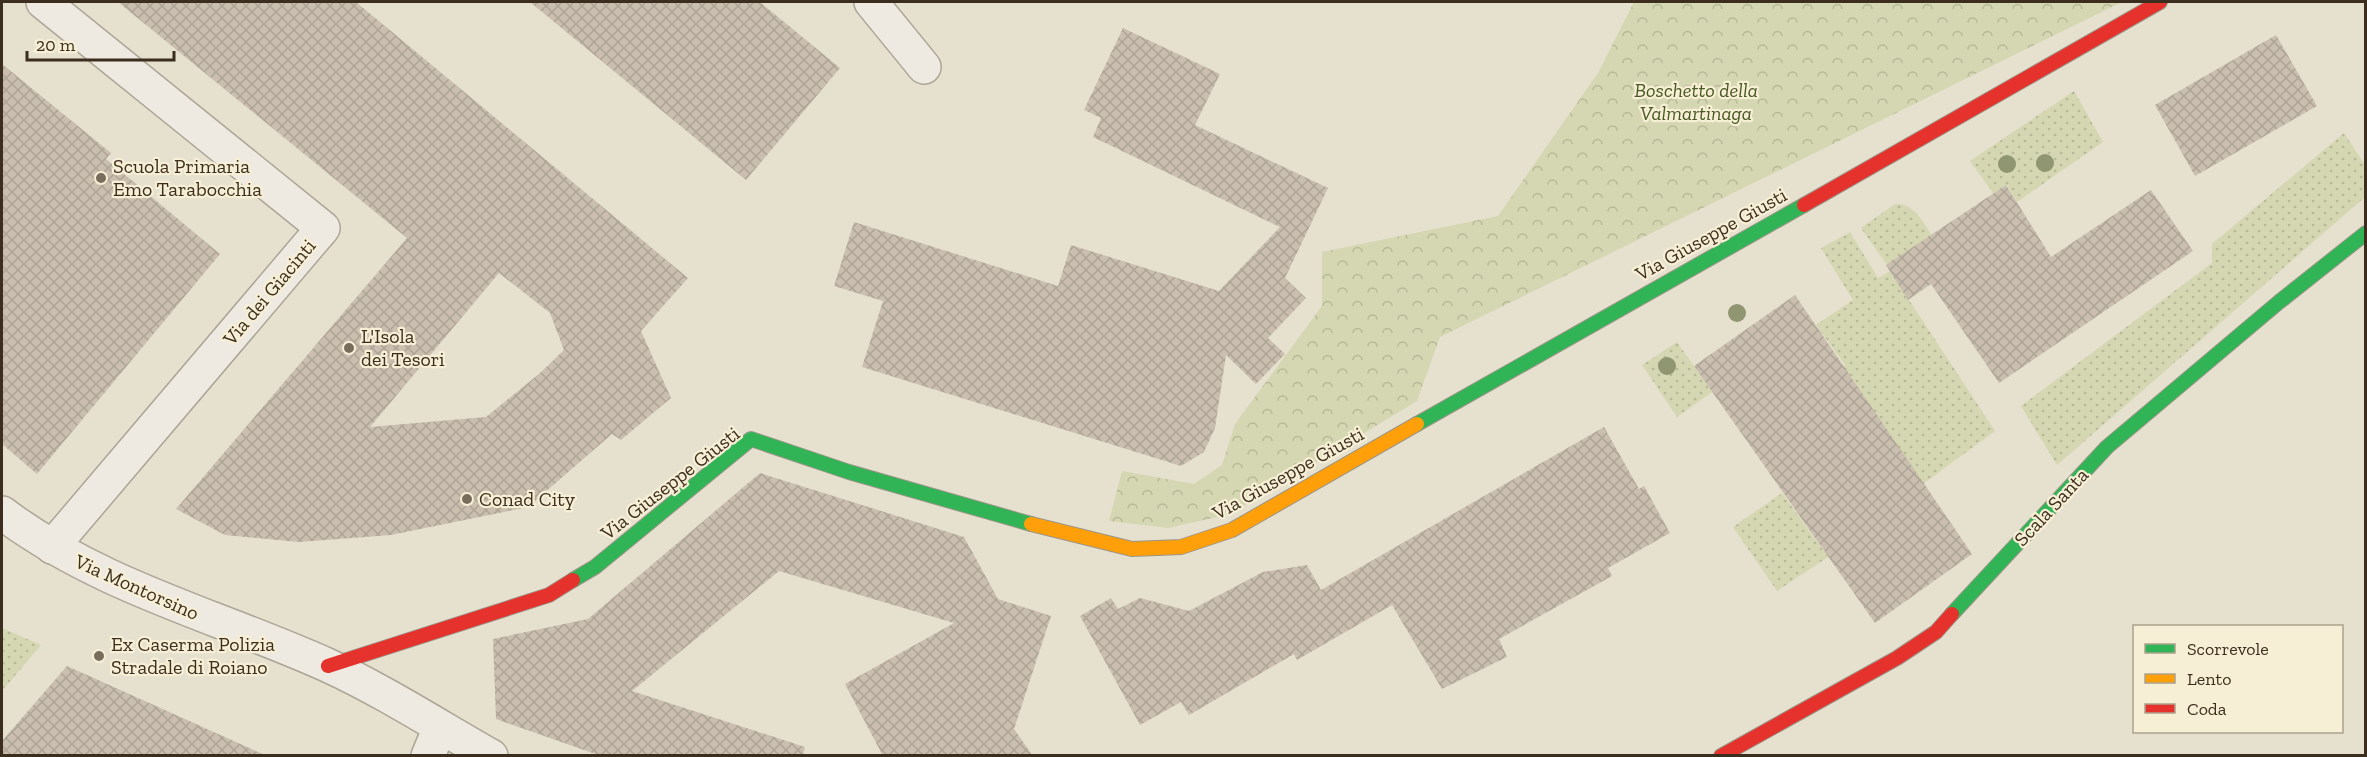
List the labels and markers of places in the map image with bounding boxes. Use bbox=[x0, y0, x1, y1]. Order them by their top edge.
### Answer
place label: Scuola Primaria Emo Tarabocchia bbox=[113, 154, 262, 201]
marker: Scuola Primaria Emo Tarabocchia bbox=[94, 171, 108, 185]
place label: L'Isola dei Tesori bbox=[361, 324, 445, 371]
marker: L'Isola dei Tesori bbox=[342, 341, 356, 355]
place label: Conad City bbox=[479, 487, 576, 511]
marker: Conad City bbox=[460, 492, 474, 506]
place label: Ex Caserma Polizia Stradale di Roiano bbox=[111, 632, 275, 679]
marker: Ex Caserma Polizia Stradale di Roiano bbox=[92, 649, 106, 663]

